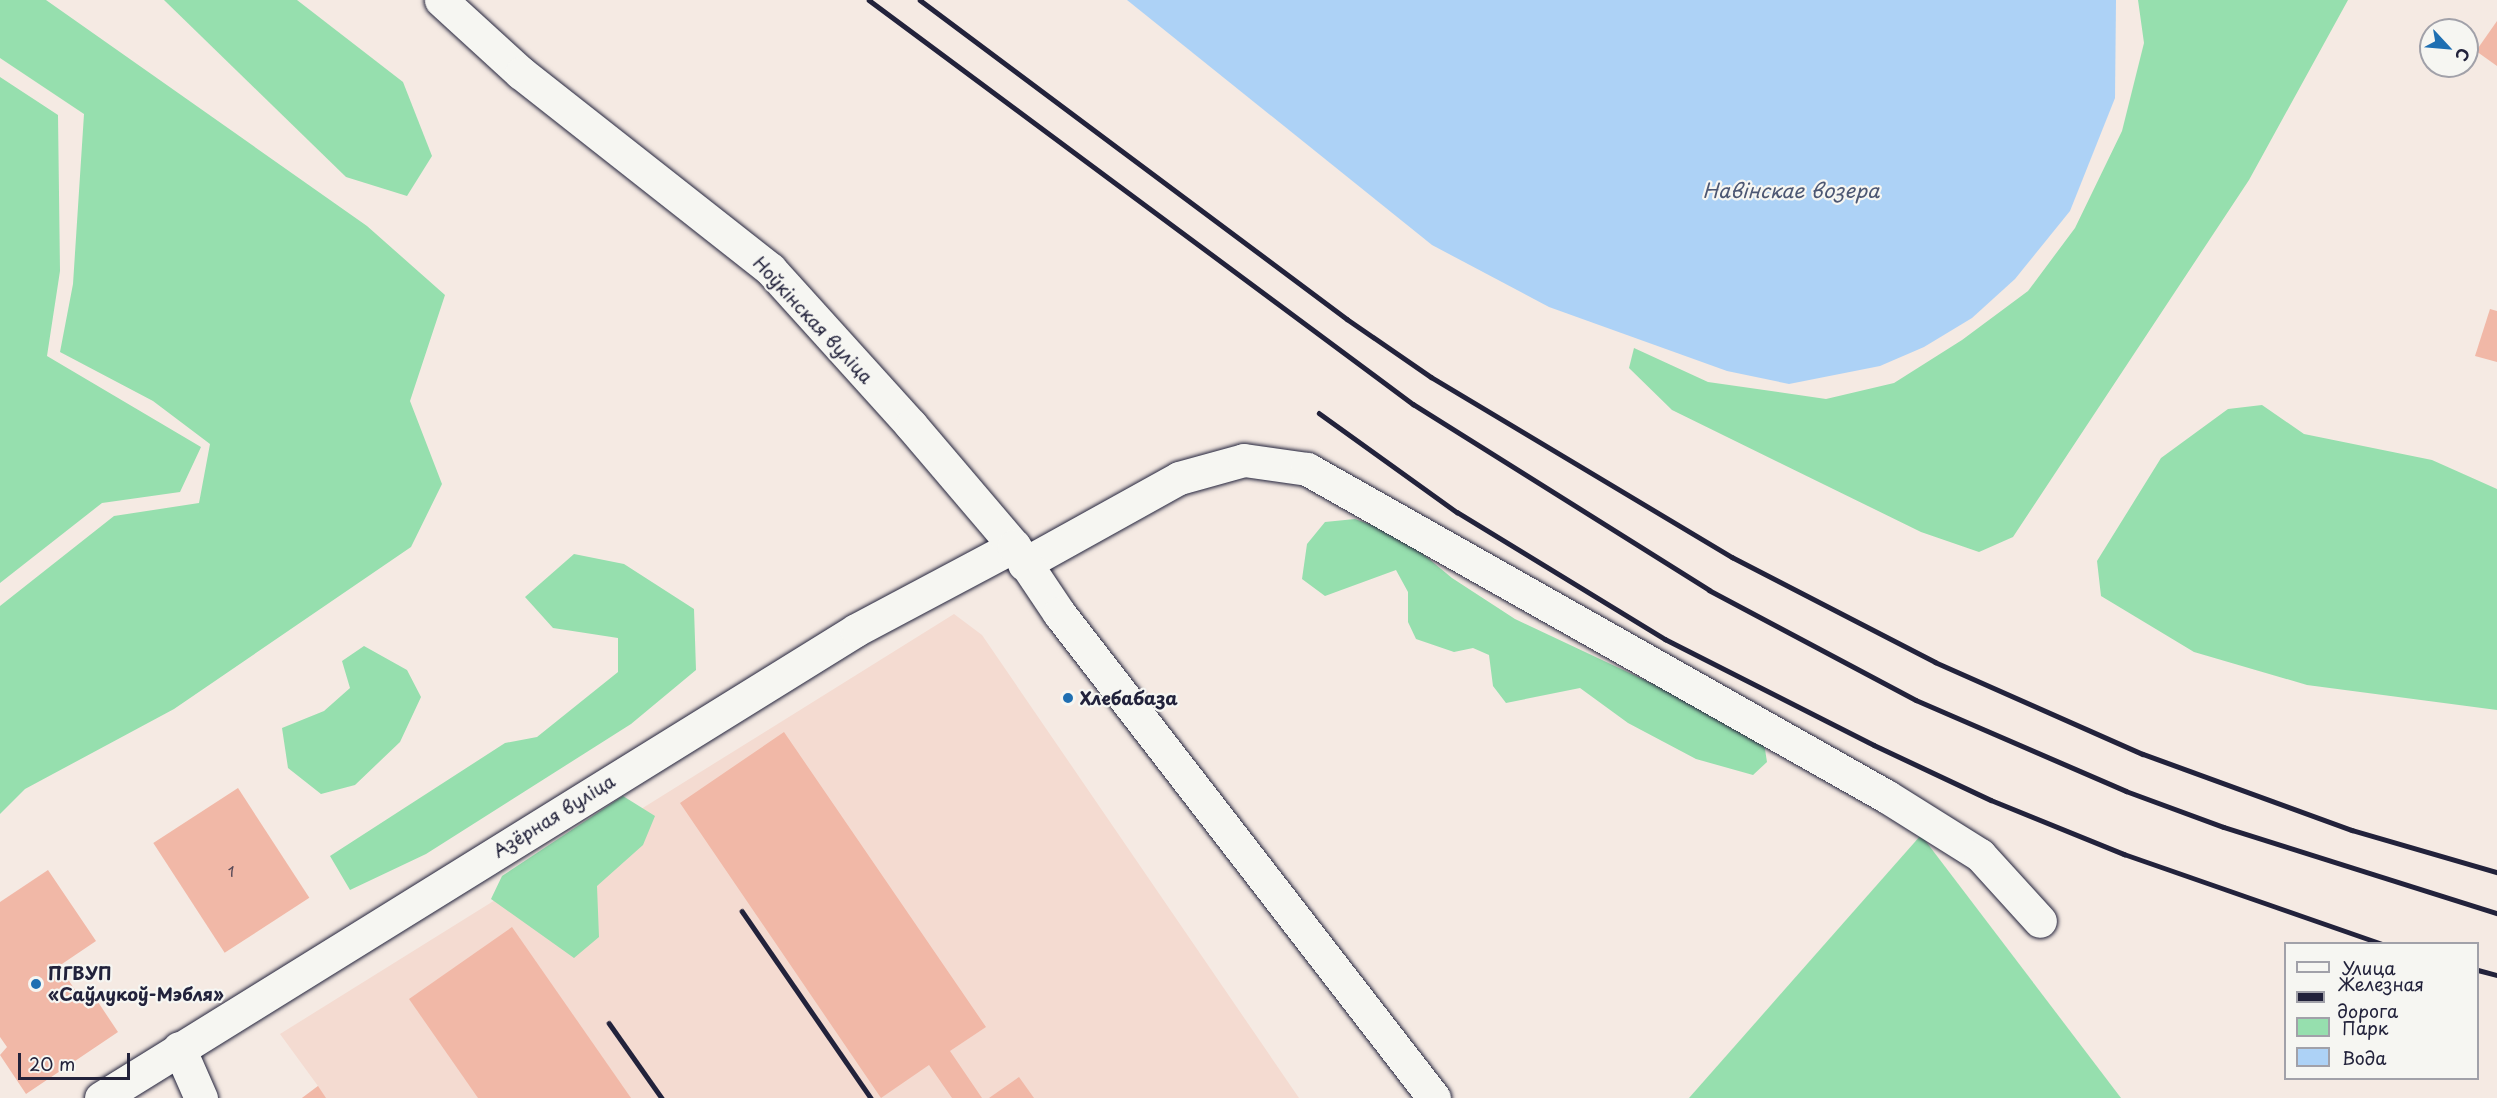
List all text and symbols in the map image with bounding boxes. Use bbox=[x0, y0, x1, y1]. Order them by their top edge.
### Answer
north arrow bbox=[2419, 18, 2479, 78]
text: С bbox=[2450, 44, 2477, 66]
water label: Навінскае возера bbox=[1702, 178, 1880, 202]
street label: Ноўкінская вуліца bbox=[748, 252, 878, 388]
place label: Хлебабаза bbox=[1080, 687, 1178, 709]
marker: Хлебабаза bbox=[1061, 691, 1075, 705]
street label: Азёрная вуліца bbox=[489, 770, 619, 862]
house number: 1 bbox=[228, 862, 234, 880]
legend bbox=[2284, 942, 2479, 1080]
text: Улица bbox=[2342, 954, 2396, 981]
place label: ПГВУП «Саўлукоў-Мэбля» bbox=[48, 963, 224, 1006]
text: Железная дорога bbox=[2337, 970, 2424, 1024]
marker: ПГВУП «Саўлукоў-Мэбля» bbox=[29, 977, 43, 991]
text: Парк bbox=[2342, 1014, 2388, 1041]
scale bar bbox=[21, 1041, 134, 1079]
text: Вода bbox=[2342, 1044, 2387, 1071]
text: 20 m bbox=[29, 1050, 75, 1077]

